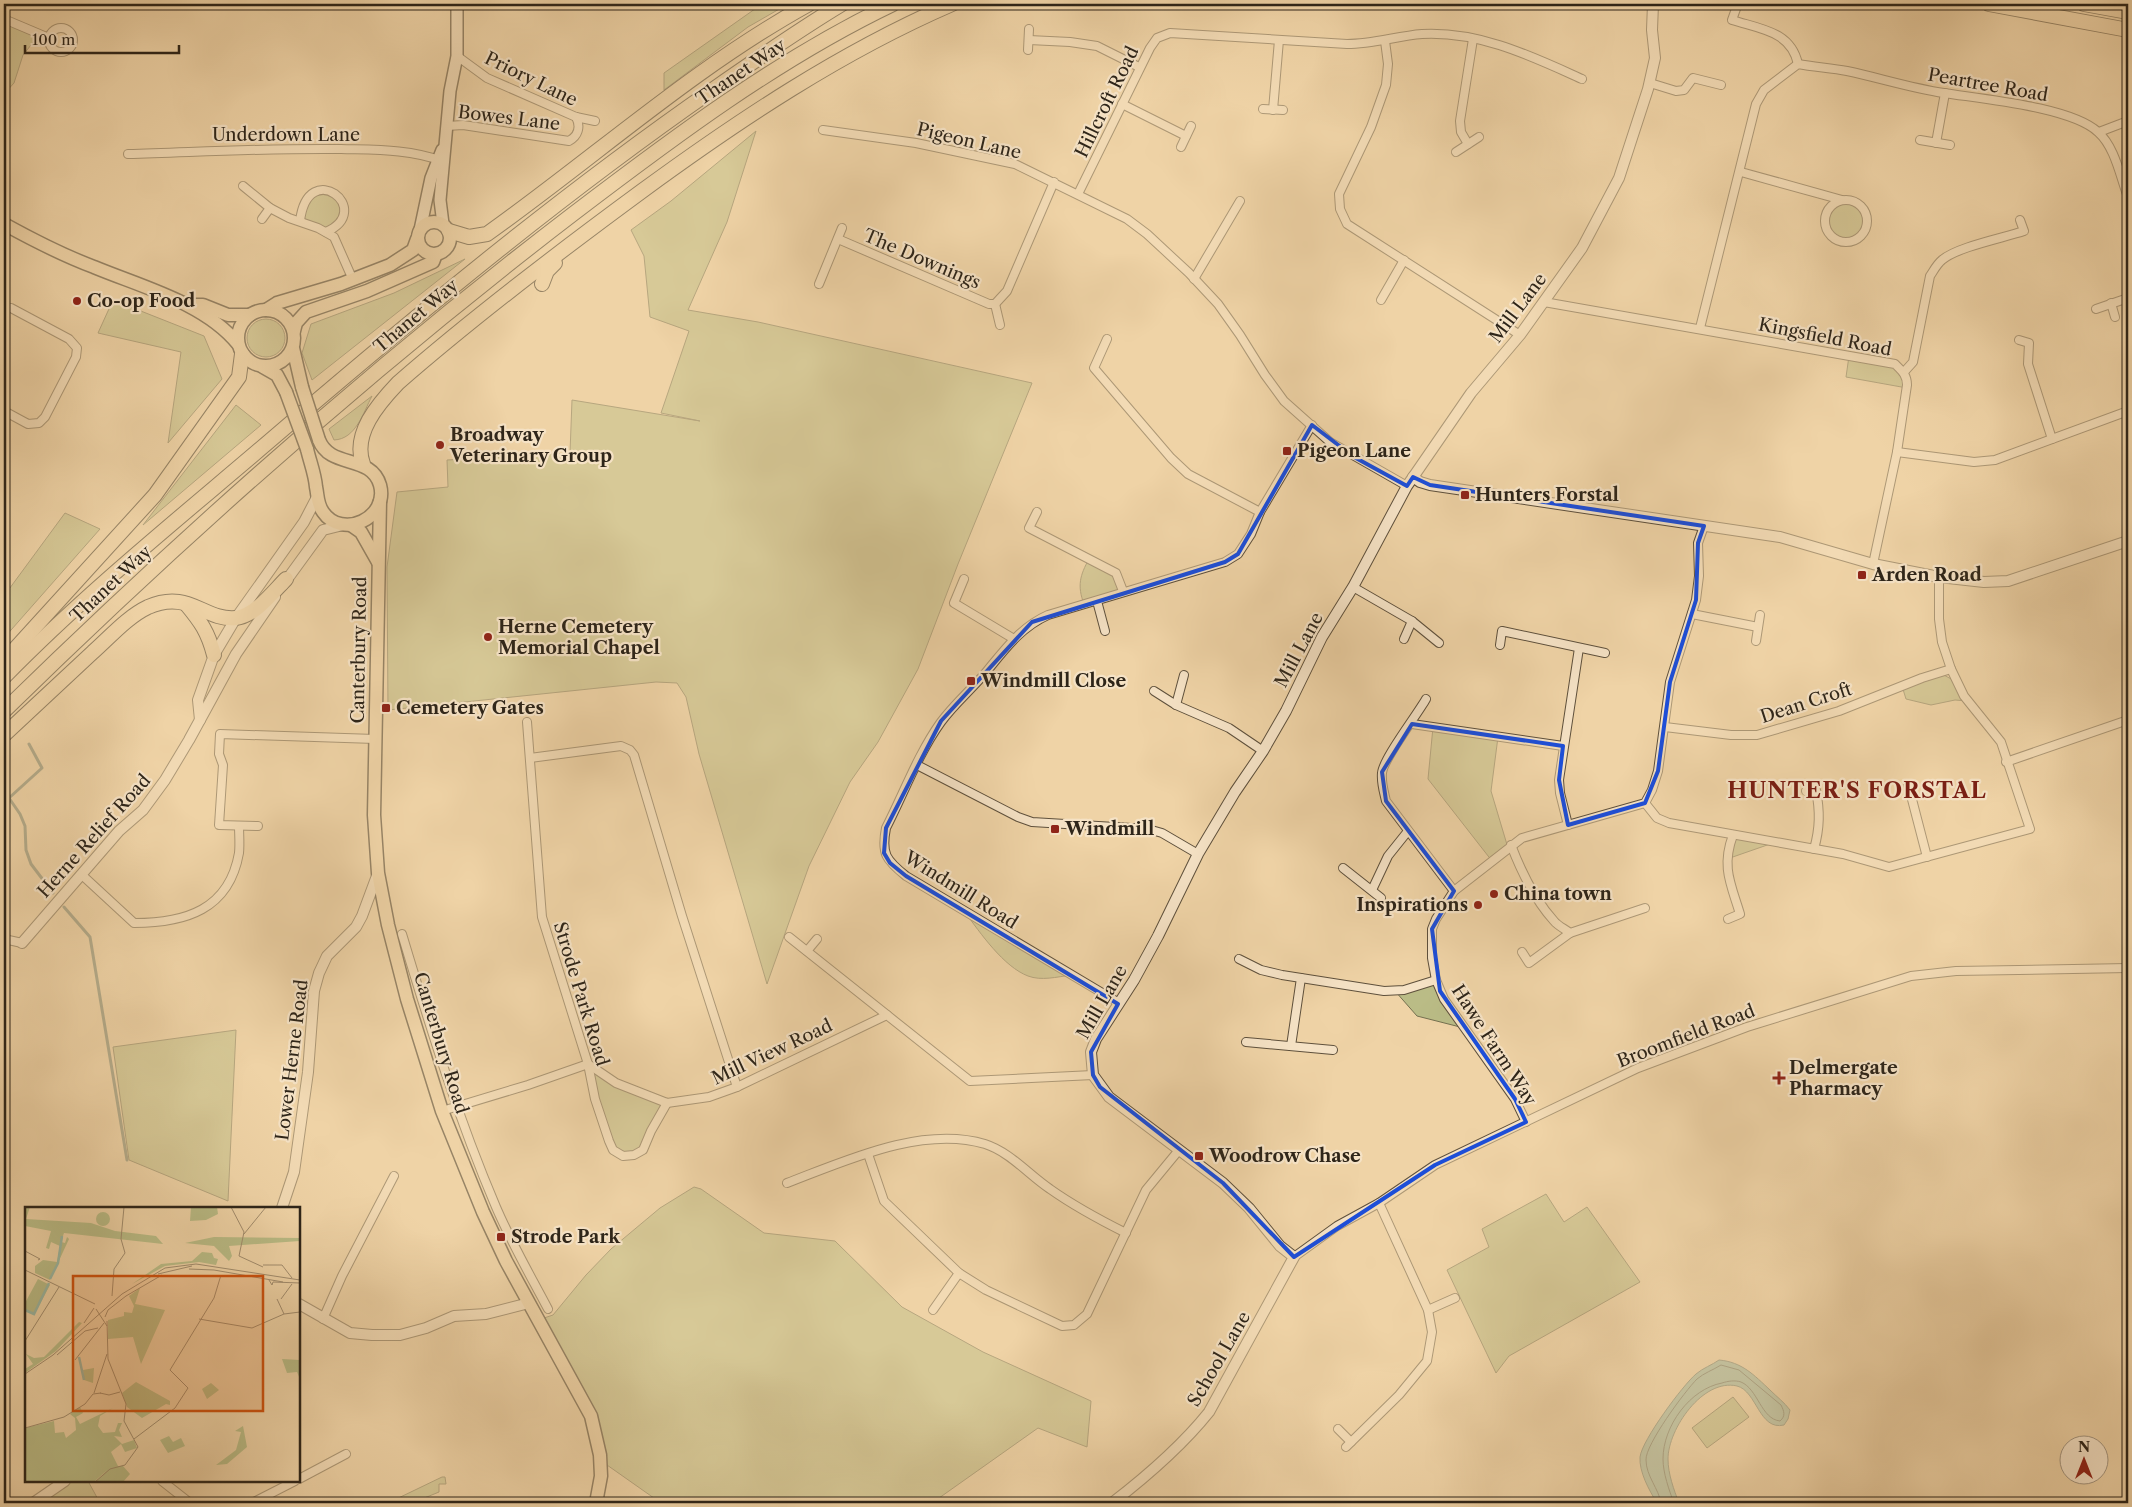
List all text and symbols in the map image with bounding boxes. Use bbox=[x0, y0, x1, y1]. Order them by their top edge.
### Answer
scale bar bbox=[25, 22, 179, 54]
text: 100 m bbox=[32, 30, 75, 49]
street label: Thanet Way bbox=[692, 33, 791, 110]
street label: Hillcroft Road bbox=[1071, 43, 1143, 161]
street label: Priory Lane bbox=[481, 47, 581, 111]
street label: Peartree Road bbox=[1926, 64, 2050, 106]
street label: Bowes Lane bbox=[457, 101, 561, 135]
street label: Pigeon Lane bbox=[915, 118, 1023, 164]
street label: Underdown Lane bbox=[212, 124, 360, 146]
street label: The Downings bbox=[860, 224, 984, 294]
street label: Mill Lane bbox=[1485, 269, 1551, 347]
street label: Thanet Way bbox=[369, 274, 463, 358]
place label: Co-op Food bbox=[87, 290, 195, 312]
marker: Co-op Food bbox=[71, 295, 83, 307]
street label: Kingsfield Road bbox=[1757, 313, 1893, 361]
place label: Broadway Veterinary Group bbox=[449, 424, 612, 467]
marker: Broadway Veterinary Group bbox=[434, 439, 446, 451]
place label: Pigeon Lane bbox=[1297, 440, 1411, 462]
marker: Pigeon Lane bbox=[1281, 445, 1293, 457]
place label: Hunters Forstal bbox=[1475, 484, 1619, 506]
marker: Hunters Forstal bbox=[1459, 489, 1471, 501]
street label: Thanet Way bbox=[66, 540, 157, 627]
place label: Arden Road bbox=[1871, 564, 1982, 586]
marker: Arden Road bbox=[1856, 569, 1868, 581]
street label: Canterbury Road bbox=[347, 576, 371, 724]
street label: Mill Lane bbox=[1270, 609, 1328, 691]
place label: Herne Cemetery Memorial Chapel bbox=[498, 616, 660, 659]
marker: Herne Cemetery Memorial Chapel bbox=[482, 631, 494, 643]
place label: Windmill Close bbox=[980, 670, 1126, 692]
marker: Windmill Close bbox=[965, 675, 977, 687]
street label: Dean Croft bbox=[1757, 678, 1855, 728]
place label: Cemetery Gates bbox=[396, 697, 544, 719]
marker: Cemetery Gates bbox=[380, 702, 392, 714]
street label: Herne Relief Road bbox=[33, 770, 155, 902]
district label: HUNTER'S FORSTAL bbox=[1727, 777, 1987, 804]
place label: Windmill bbox=[1064, 818, 1154, 840]
marker: Windmill bbox=[1049, 823, 1061, 835]
street label: Windmill Road bbox=[899, 846, 1022, 934]
place label: China town bbox=[1504, 883, 1613, 905]
marker: China town bbox=[1488, 888, 1500, 900]
place label: Inspirations bbox=[1356, 894, 1468, 916]
marker: Inspirations bbox=[1472, 899, 1484, 911]
street label: Strode Park Road bbox=[549, 919, 613, 1069]
street label: Mill Lane bbox=[1072, 961, 1132, 1043]
street label: Canterbury Road bbox=[409, 970, 473, 1117]
street label: Lower Herne Road bbox=[271, 978, 313, 1142]
street label: Hawe Farm Way bbox=[1447, 980, 1542, 1110]
street label: Broomfield Road bbox=[1614, 1000, 1758, 1072]
street label: Mill View Road bbox=[708, 1014, 836, 1090]
place label: Delmergate Pharmacy bbox=[1789, 1057, 1898, 1100]
marker: Delmergate Pharmacy bbox=[1773, 1072, 1785, 1084]
place label: Woodrow Chase bbox=[1208, 1145, 1361, 1167]
marker: Woodrow Chase bbox=[1193, 1150, 1205, 1162]
inset map bbox=[25, 1207, 300, 1482]
place label: Strode Park bbox=[511, 1226, 621, 1248]
marker: Strode Park bbox=[495, 1231, 507, 1243]
street label: School Lane bbox=[1183, 1307, 1255, 1411]
north arrow bbox=[2060, 1434, 2110, 1484]
text: N bbox=[2078, 1438, 2090, 1456]

